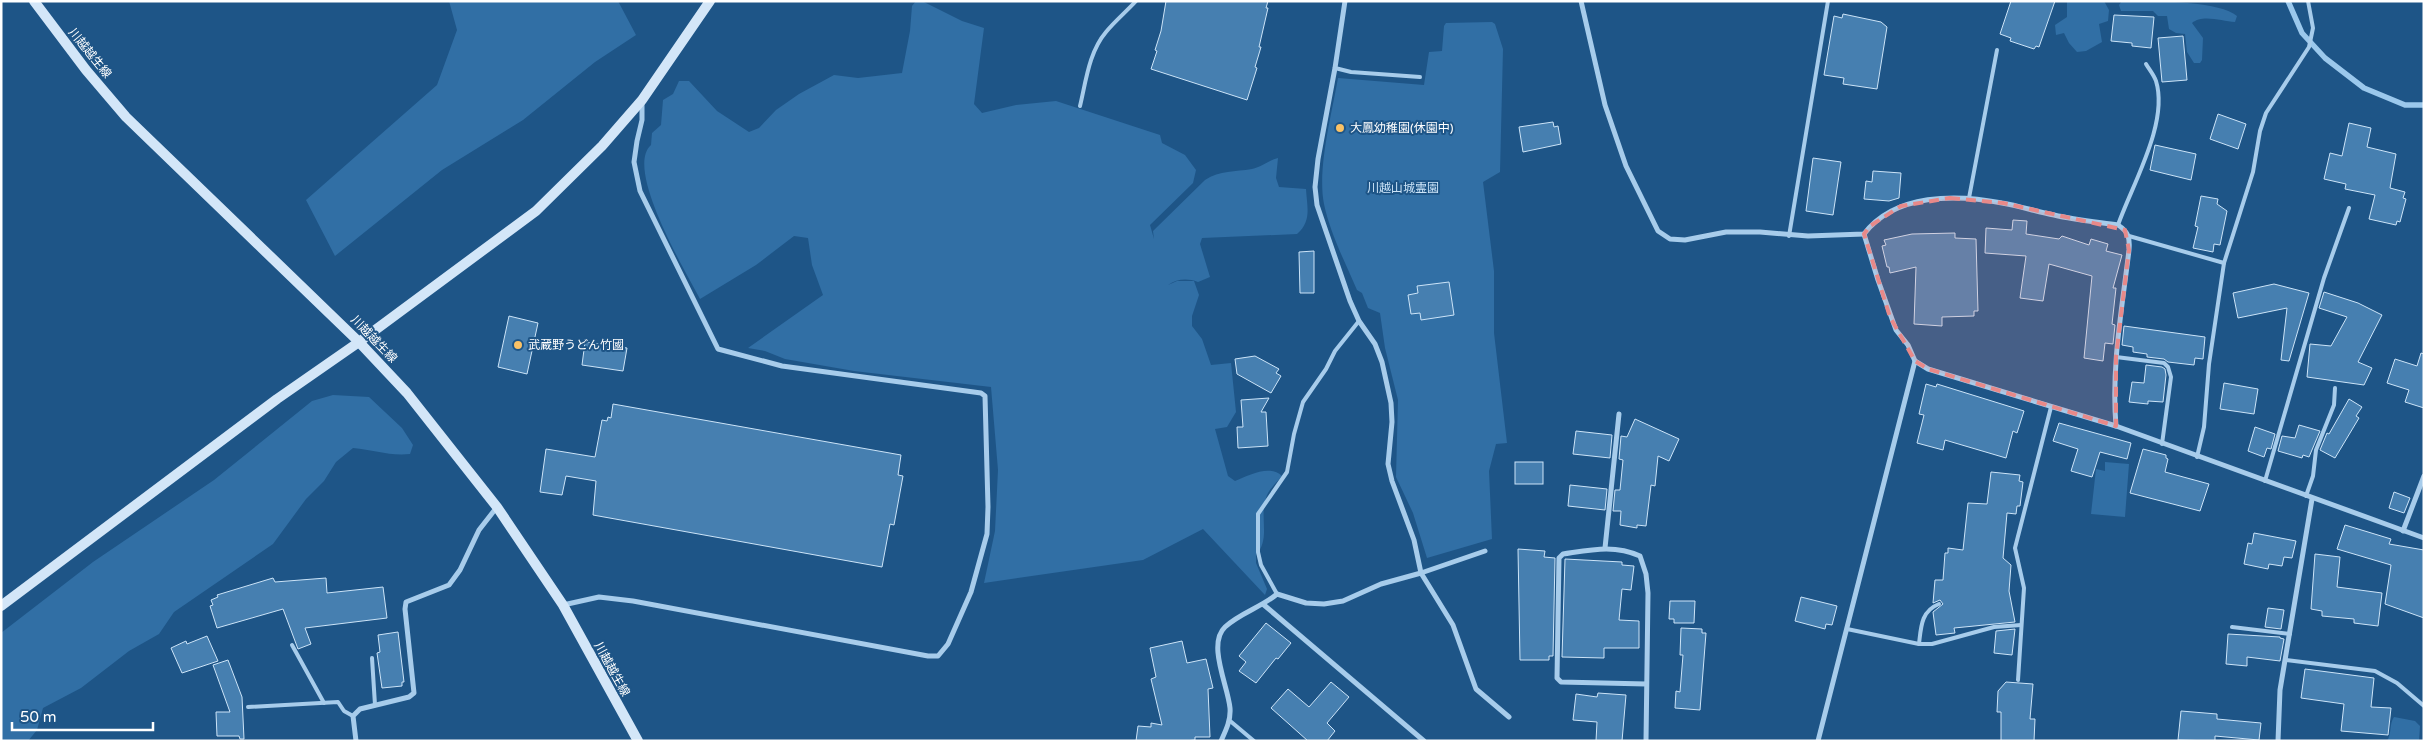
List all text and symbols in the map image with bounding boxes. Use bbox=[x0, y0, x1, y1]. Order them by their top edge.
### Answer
street label: 川越越生線 bbox=[66, 25, 114, 81]
place label: 大鳳幼稚園(休園中) bbox=[1350, 121, 1454, 135]
marker: 大鳳幼稚園(休園中) bbox=[1334, 122, 1346, 134]
park label: 川越山城霊園 bbox=[1367, 181, 1439, 195]
street label: 川越越生線 bbox=[348, 313, 400, 365]
place label: 武蔵野うどん竹國 bbox=[528, 338, 624, 352]
marker: 武蔵野うどん竹國 bbox=[512, 339, 524, 351]
street label: 川越越生線 bbox=[591, 639, 633, 699]
scale bar bbox=[12, 700, 154, 732]
text: 50 m bbox=[20, 708, 57, 726]

